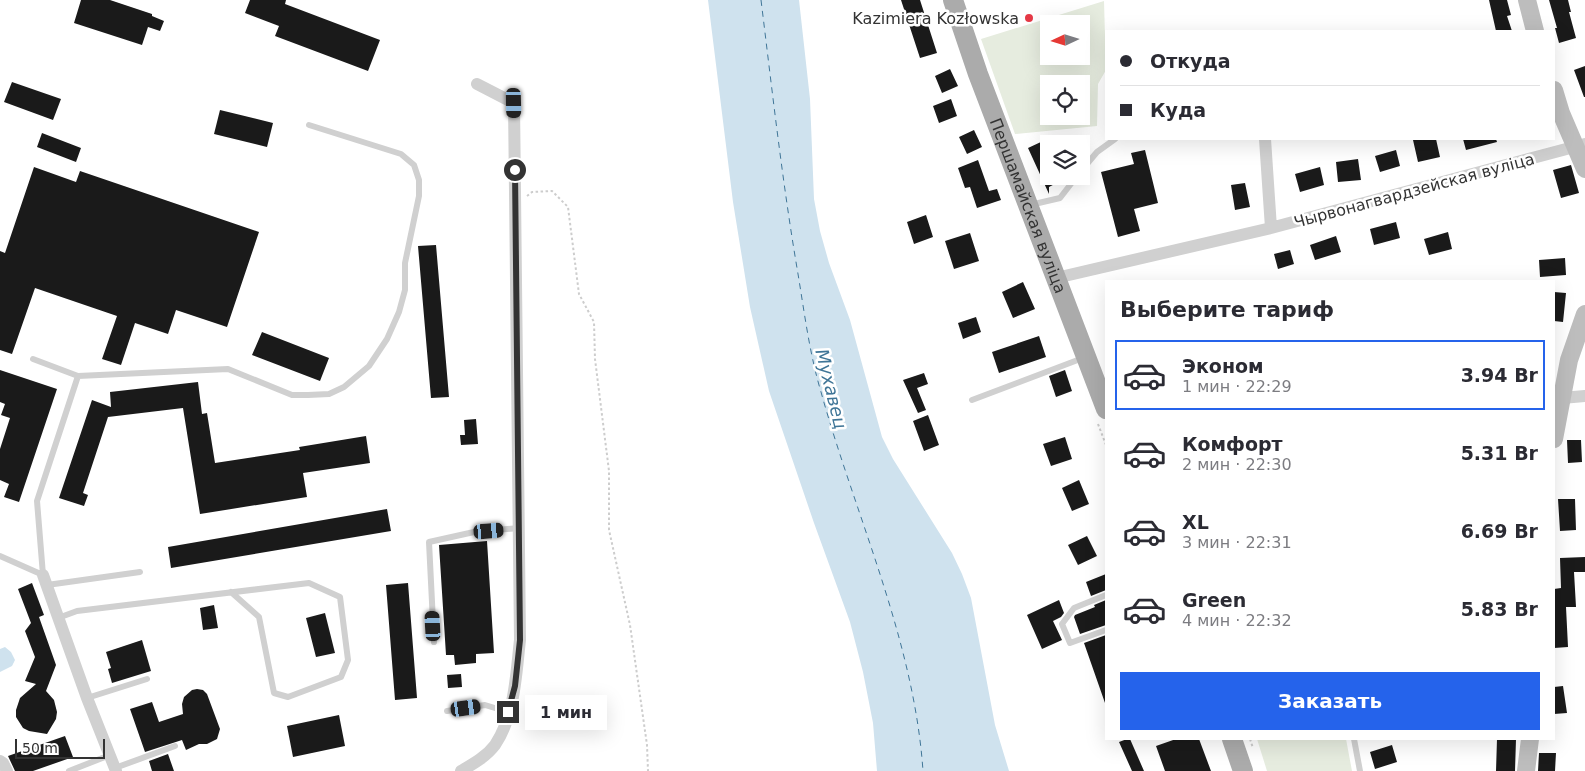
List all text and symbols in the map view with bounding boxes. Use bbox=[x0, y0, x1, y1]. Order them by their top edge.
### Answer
place label: Kazimiera Kozłowska bbox=[852, 9, 1019, 28]
marker: Kazimiera Kozłowska bbox=[1023, 12, 1035, 24]
north arrow bbox=[1040, 15, 1090, 65]
map controls bbox=[1040, 15, 1090, 185]
text: Откуда bbox=[1150, 50, 1231, 72]
button: locate bbox=[1040, 75, 1090, 125]
car bbox=[506, 88, 521, 118]
text: Куда bbox=[1150, 99, 1206, 121]
street label: Першамайская вуліца bbox=[986, 115, 1070, 296]
button: layers bbox=[1040, 135, 1090, 185]
street label: Чырвонагвардзейская вуліца bbox=[1292, 149, 1536, 232]
route start bbox=[504, 159, 526, 181]
text: Выберите тариф bbox=[1120, 297, 1334, 322]
water label: Мухавец bbox=[811, 347, 852, 431]
icon: car bbox=[1122, 353, 1167, 398]
text: Эконом bbox=[1182, 355, 1264, 377]
text: 3.94 Br bbox=[1461, 364, 1538, 386]
text: 1 мин · 22:29 bbox=[1182, 377, 1292, 396]
icon: car bbox=[1122, 431, 1167, 476]
text: Комфорт bbox=[1182, 433, 1283, 455]
text: 5.31 Br bbox=[1461, 442, 1538, 464]
text: 2 мин · 22:30 bbox=[1182, 455, 1292, 474]
icon: car bbox=[1122, 509, 1167, 554]
text: XL bbox=[1182, 511, 1209, 533]
text: 6.69 Br bbox=[1461, 520, 1538, 542]
car bbox=[473, 522, 504, 540]
text: 3 мин · 22:31 bbox=[1182, 533, 1292, 552]
icon: car bbox=[1122, 587, 1167, 632]
text: Green bbox=[1182, 589, 1246, 611]
text: 5.83 Br bbox=[1461, 598, 1538, 620]
car bbox=[424, 611, 441, 641]
text: 4 мин · 22:32 bbox=[1182, 611, 1292, 630]
button: Заказать bbox=[1120, 672, 1540, 730]
callout: 1 мин bbox=[526, 694, 608, 730]
car bbox=[450, 698, 481, 718]
route end bbox=[497, 701, 519, 723]
text: 1 мин bbox=[540, 703, 592, 722]
scale bar bbox=[15, 736, 105, 759]
text: 50 m bbox=[22, 740, 58, 756]

